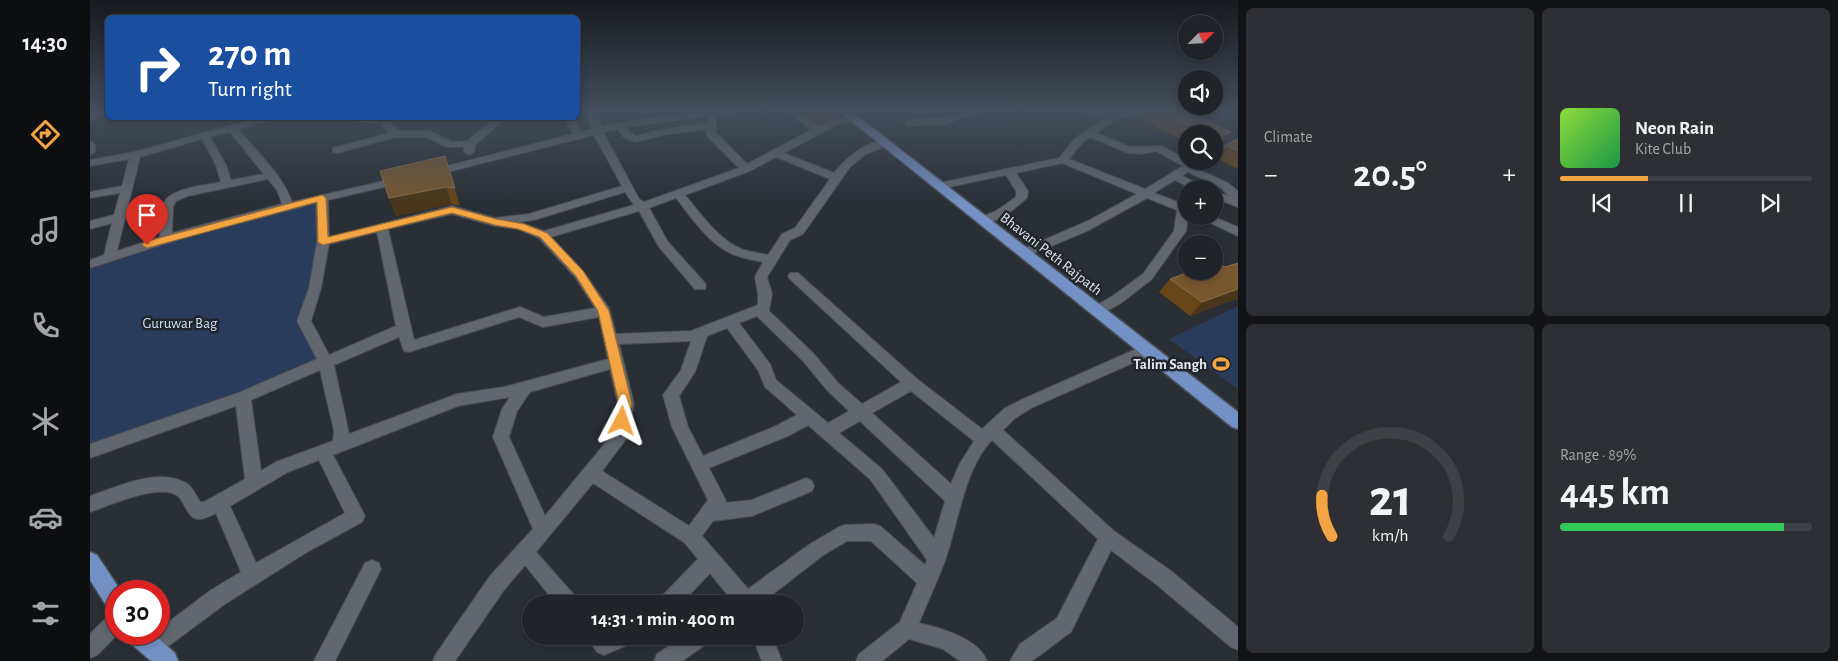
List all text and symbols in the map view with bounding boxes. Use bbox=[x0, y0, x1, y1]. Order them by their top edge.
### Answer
north arrow bbox=[1178, 15, 1222, 60]
map controls bbox=[1178, 15, 1223, 280]
text: 14:30 bbox=[23, 32, 67, 54]
icon: right bbox=[125, 35, 190, 100]
text: 270 m bbox=[208, 37, 291, 72]
button: sound bbox=[1178, 70, 1223, 115]
text: Turn right bbox=[208, 78, 292, 100]
icon: directions bbox=[28, 117, 63, 152]
text: Neon Rain bbox=[1635, 119, 1714, 138]
button: search bbox=[1178, 125, 1223, 170]
text: Climate bbox=[1264, 129, 1313, 145]
text: Kite Club bbox=[1635, 141, 1691, 157]
text: 20.5° bbox=[1353, 156, 1427, 194]
text: − bbox=[1264, 161, 1277, 189]
text: + bbox=[1503, 161, 1516, 189]
button: + bbox=[1178, 180, 1223, 225]
icon: previous bbox=[1588, 189, 1616, 217]
icon: pause bbox=[1672, 189, 1700, 217]
icon: next bbox=[1756, 189, 1784, 217]
pin bbox=[126, 194, 168, 245]
icon: arrive bbox=[133, 201, 161, 229]
street label: Bhavani Peth Rajpath bbox=[997, 210, 1105, 298]
icon: music bbox=[28, 213, 63, 248]
button: − bbox=[1178, 235, 1223, 280]
icon: phone bbox=[28, 308, 63, 343]
park label: Guruwar Bag bbox=[143, 316, 218, 331]
sports icon: Talim Sangh bbox=[1211, 354, 1231, 374]
place label: Talim Sangh bbox=[1133, 357, 1207, 372]
position arrow bbox=[595, 394, 647, 446]
icon: climate bbox=[28, 404, 63, 439]
text: Range · 89% bbox=[1560, 447, 1636, 463]
text: 21 bbox=[1368, 473, 1412, 525]
text: 445 km bbox=[1560, 474, 1670, 512]
icon: car bbox=[28, 500, 63, 535]
text: km/h bbox=[1372, 527, 1408, 545]
speed limit sign: 30 bbox=[105, 580, 170, 645]
icon: filters bbox=[28, 596, 63, 631]
text: 14:31 · 1 min · 400 m bbox=[591, 610, 735, 629]

